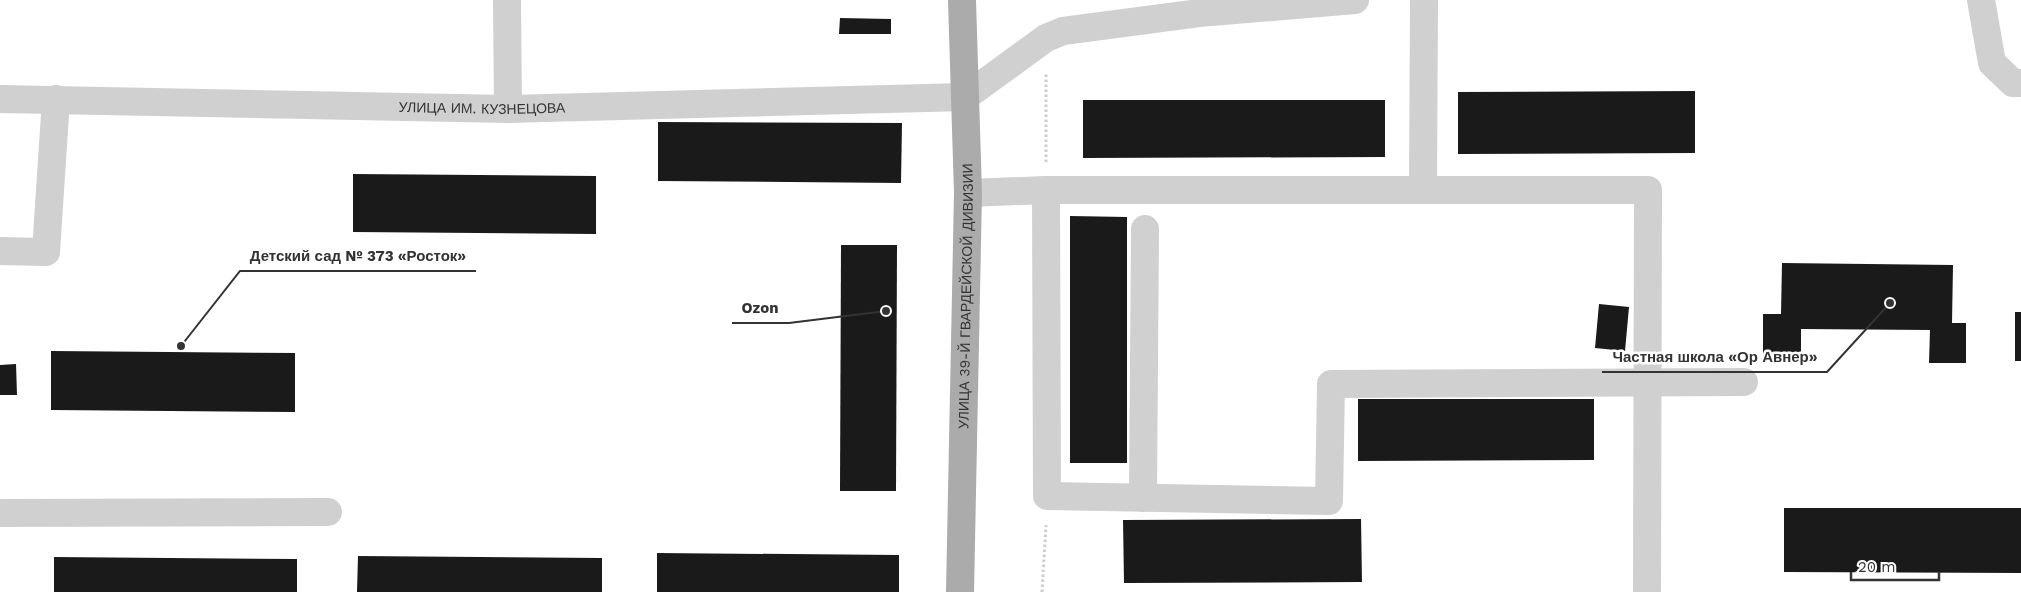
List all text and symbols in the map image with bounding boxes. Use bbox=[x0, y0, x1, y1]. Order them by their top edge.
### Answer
street label: УЛИЦА ИМ. КУЗНЕЦОВА bbox=[399, 99, 566, 117]
street label: УЛИЦА 39-Й ГВАРДЕЙСКОЙ ДИВИЗИИ bbox=[955, 163, 976, 429]
callout: Детский сад № 373 «Росток» bbox=[240, 241, 476, 271]
text: Детский сад № 373 «Росток» bbox=[250, 247, 466, 265]
callout: Ozon bbox=[732, 293, 789, 323]
text: Ozon bbox=[742, 299, 779, 317]
callout: Частная школа «Ор Авнер» bbox=[1602, 342, 1827, 372]
text: Частная школа «Ор Авнер» bbox=[1612, 348, 1818, 366]
scale bar bbox=[1851, 550, 1938, 582]
text: 20 m bbox=[1858, 558, 1896, 576]

